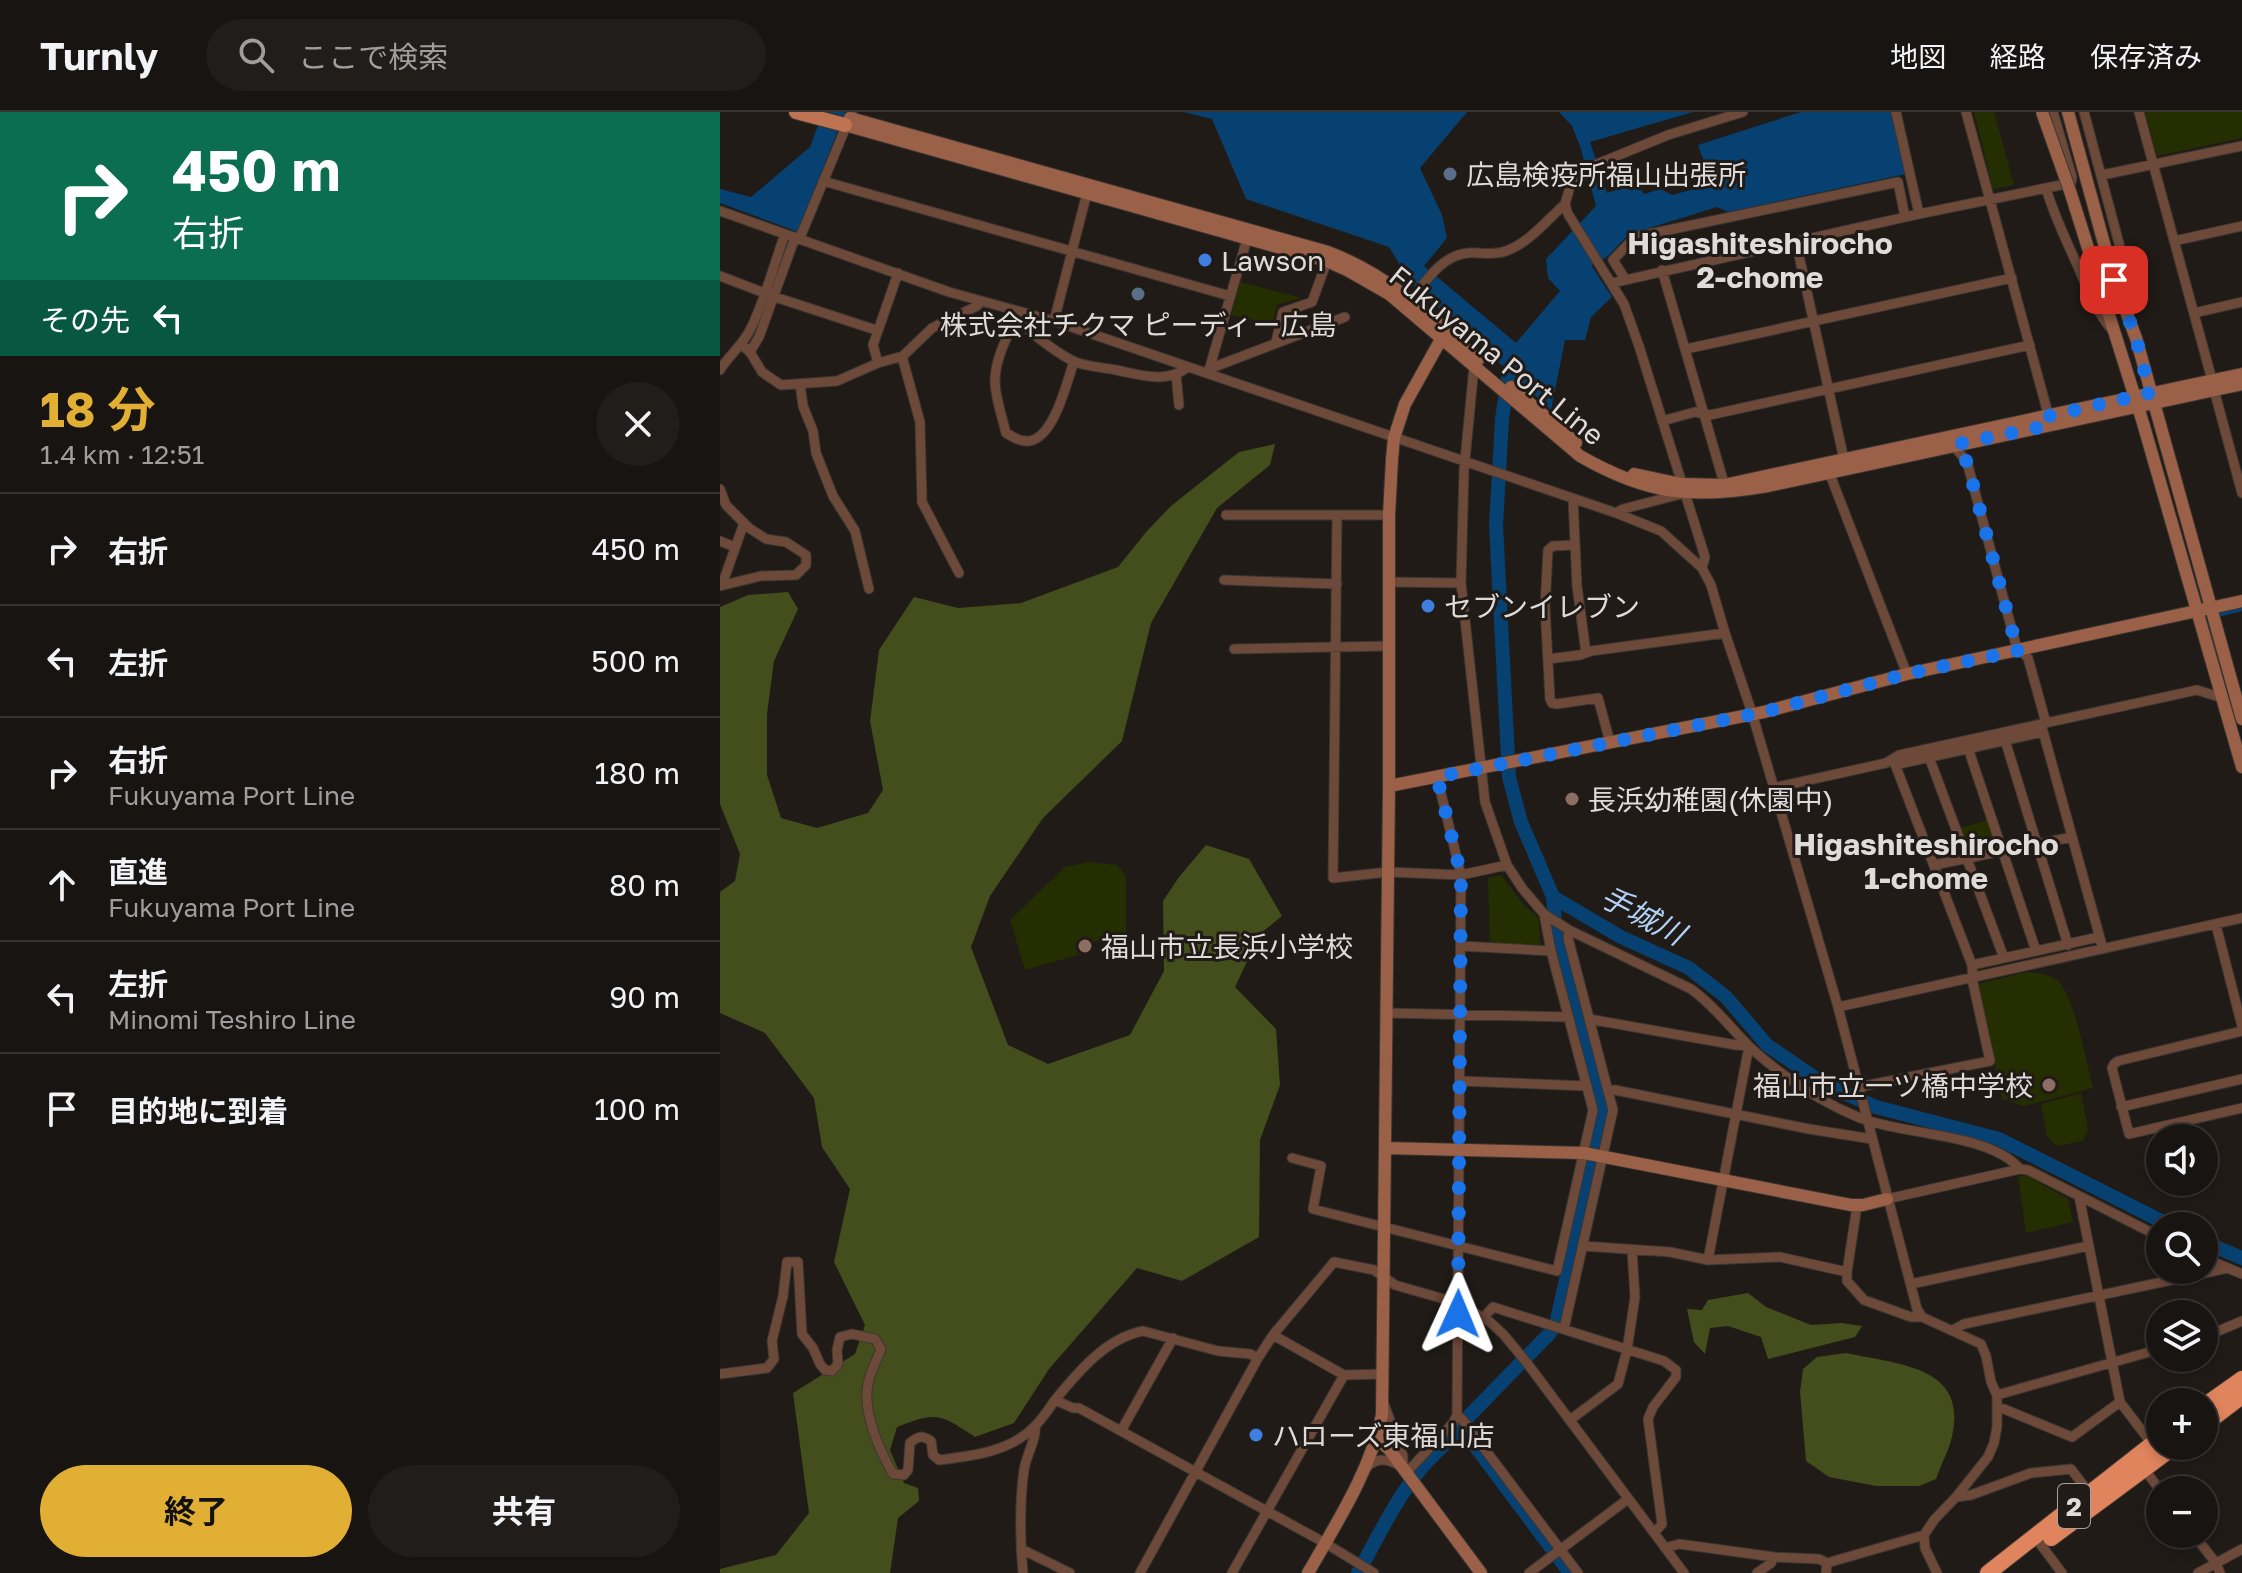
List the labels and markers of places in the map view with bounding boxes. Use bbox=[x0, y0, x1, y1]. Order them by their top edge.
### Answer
place label: 広島検疫所福山出張所 bbox=[1466, 158, 1746, 191]
marker: 広島検疫所福山出張所 bbox=[1441, 165, 1459, 183]
place label: Lawson bbox=[1221, 244, 1324, 277]
pin bbox=[2080, 246, 2148, 314]
marker: Lawson bbox=[1196, 251, 1214, 269]
marker: 株式会社チクマ ピーディー広島 bbox=[1129, 285, 1147, 303]
place label: 株式会社チクマ ピーディー広島 bbox=[939, 308, 1337, 341]
place label: セブンイレブン bbox=[1444, 590, 1640, 623]
marker: セブンイレブン bbox=[1419, 597, 1437, 615]
place label: 長浜幼稚園(休園中) bbox=[1588, 783, 1833, 816]
marker: 長浜幼稚園(休園中) bbox=[1563, 790, 1581, 808]
place label: 福山市立長浜小学校 bbox=[1101, 930, 1353, 963]
marker: 福山市立長浜小学校 bbox=[1076, 937, 1094, 955]
place label: 福山市立一ツ橋中学校 bbox=[1753, 1069, 2033, 1102]
marker: 福山市立一ツ橋中学校 bbox=[2040, 1076, 2058, 1094]
place label: ハローズ東福山店 bbox=[1272, 1419, 1495, 1452]
marker: ハローズ東福山店 bbox=[1247, 1426, 1265, 1444]

